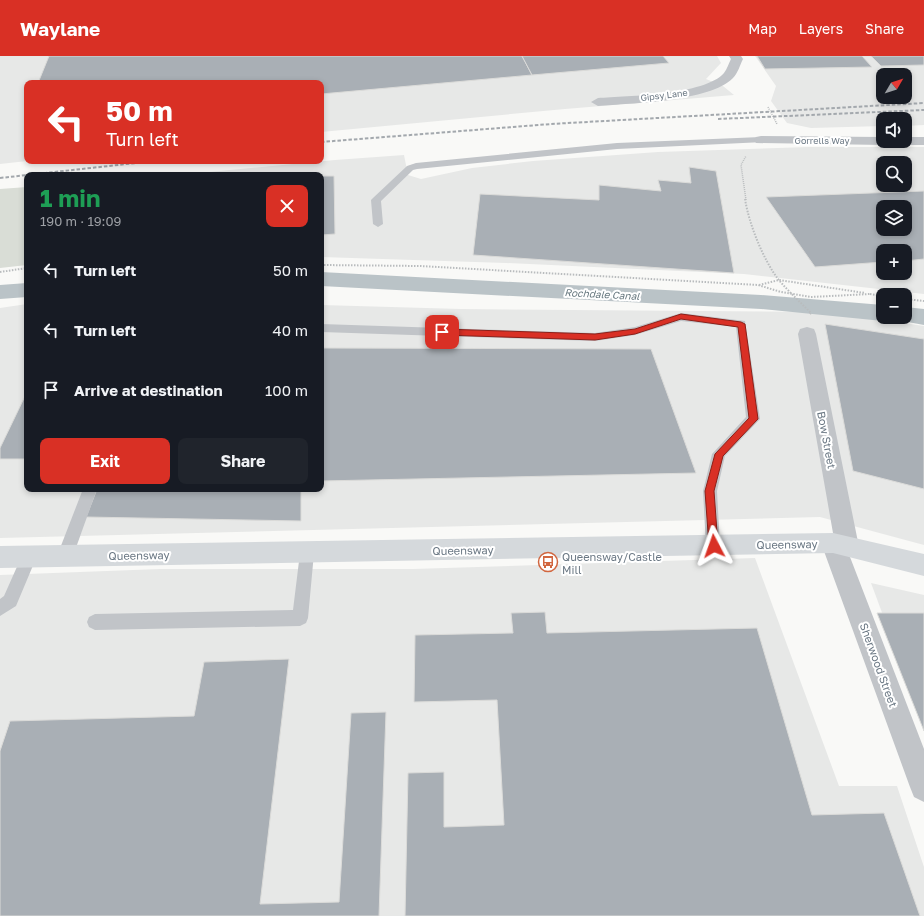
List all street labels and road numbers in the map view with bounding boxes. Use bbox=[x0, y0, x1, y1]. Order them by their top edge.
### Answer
street label: Gipsy Lane bbox=[640, 87, 688, 103]
street label: Gorrells Way bbox=[795, 135, 849, 146]
street label: Bow Street bbox=[815, 410, 839, 470]
street label: Queensway bbox=[756, 537, 818, 551]
street label: Queensway bbox=[432, 543, 494, 557]
street label: Queensway bbox=[108, 548, 170, 562]
street label: Sherwood Street bbox=[858, 621, 900, 709]

